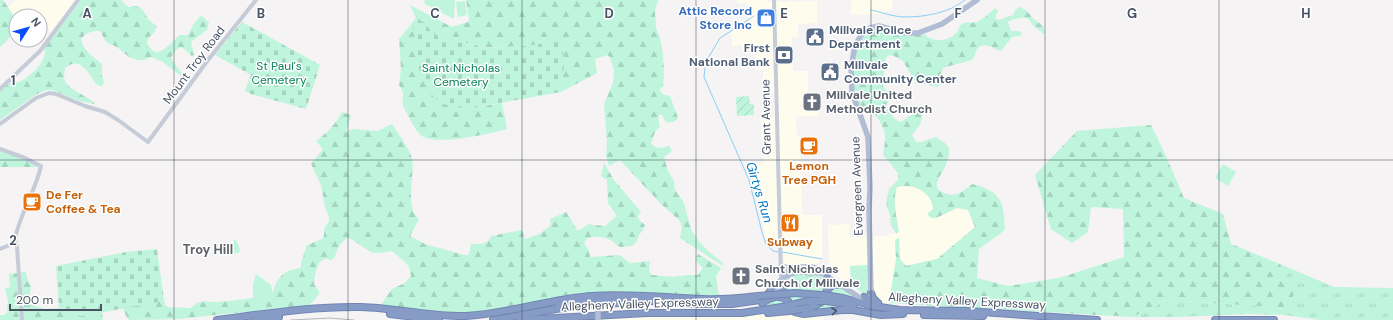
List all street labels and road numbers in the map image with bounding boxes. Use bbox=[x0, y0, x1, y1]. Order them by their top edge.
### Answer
street label: Mount Troy Road bbox=[159, 23, 229, 107]
street label: Grant Avenue bbox=[757, 79, 775, 155]
street label: Evergreen Avenue bbox=[847, 136, 867, 236]
street label: Allegheny Valley Expressway bbox=[888, 289, 1047, 313]
street label: Allegheny Valley Expressway bbox=[561, 293, 719, 315]

